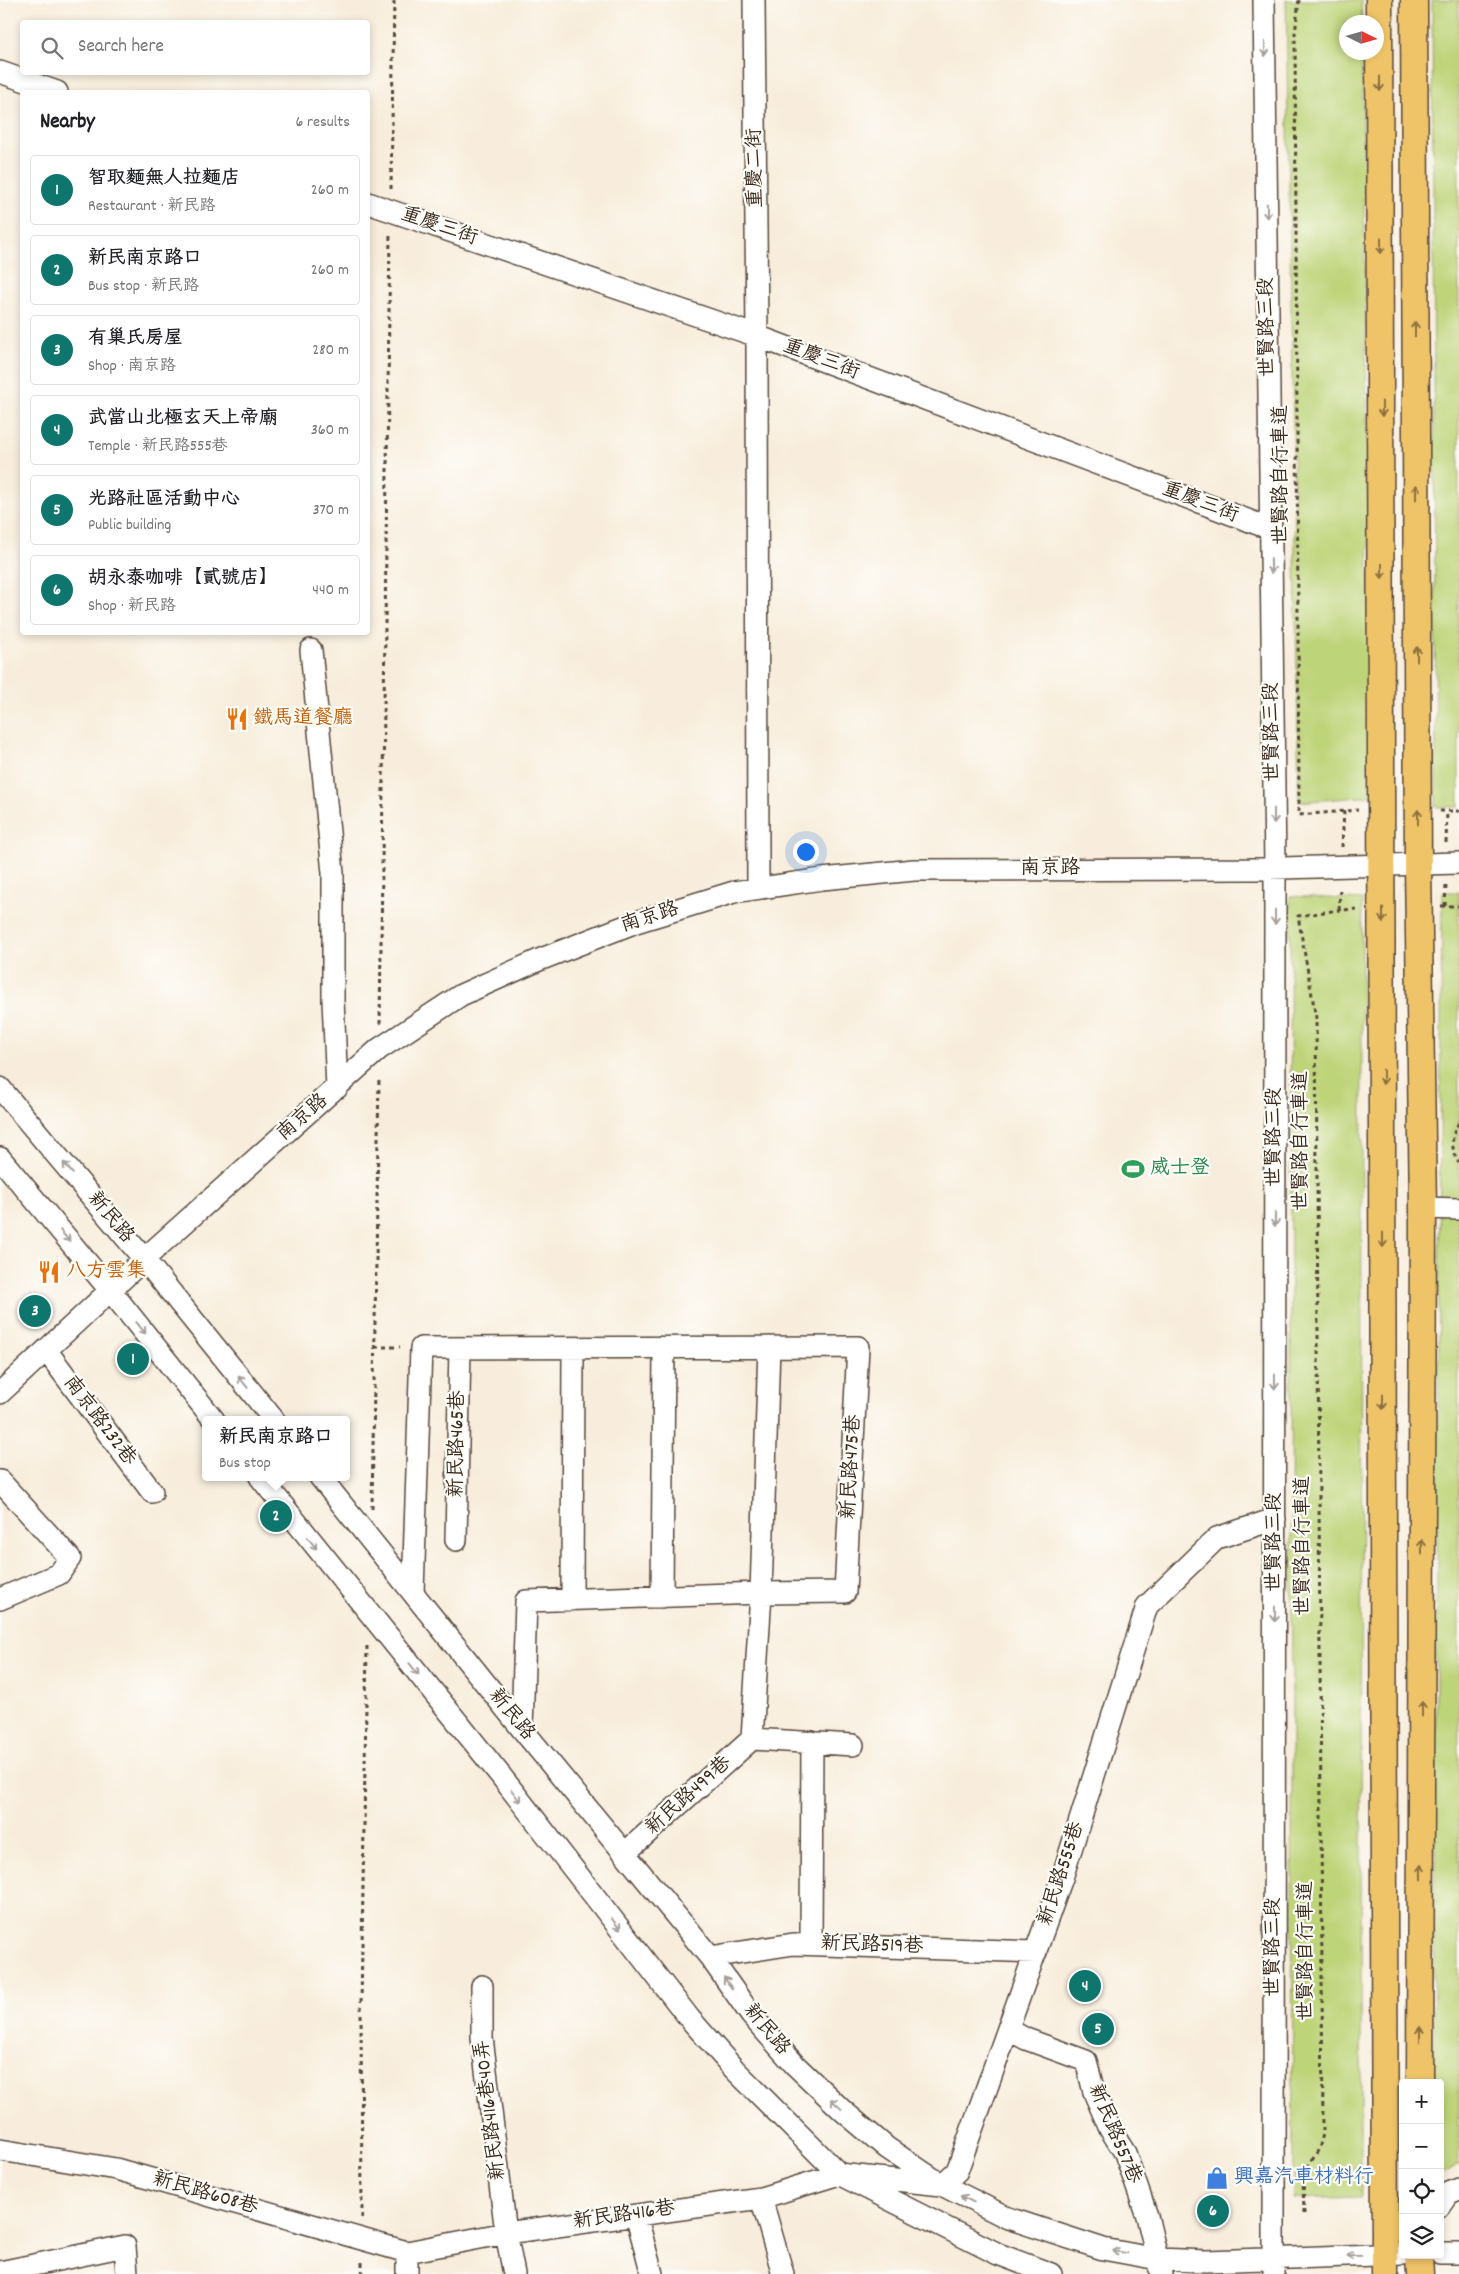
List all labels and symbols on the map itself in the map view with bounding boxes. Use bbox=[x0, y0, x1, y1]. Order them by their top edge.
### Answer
north arrow bbox=[1339, 15, 1384, 60]
one-way arrow bbox=[1260, 40, 1269, 56]
one-way arrow bbox=[1375, 75, 1385, 91]
street label: 重慶二街 bbox=[741, 128, 771, 208]
street label: 重慶三街 bbox=[397, 201, 481, 253]
one-way arrow bbox=[1262, 202, 1272, 219]
one-way arrow bbox=[1376, 238, 1386, 254]
street label: 世賢路三段 bbox=[1253, 277, 1283, 377]
one-way arrow bbox=[1410, 321, 1420, 338]
street label: 重慶三街 bbox=[779, 333, 863, 387]
one-way arrow bbox=[1377, 400, 1387, 416]
street label: 世賢路自行車道 bbox=[1268, 405, 1296, 545]
street label: 重慶三街 bbox=[1158, 476, 1242, 530]
one-way arrow bbox=[1411, 484, 1421, 500]
one-way arrow bbox=[1267, 558, 1276, 574]
one-way arrow bbox=[1377, 562, 1387, 579]
one-way arrow bbox=[1412, 646, 1422, 662]
street label: 世賢路三段 bbox=[1258, 682, 1288, 782]
place label: 鐵馬道餐廳 bbox=[253, 705, 353, 733]
restaurant icon: 鐵馬道餐廳 bbox=[224, 706, 250, 732]
one-way arrow bbox=[1269, 808, 1279, 824]
one-way arrow bbox=[1413, 809, 1423, 825]
your location bbox=[793, 839, 819, 865]
street label: 南京路 bbox=[1020, 855, 1081, 883]
street label: 南京路 bbox=[617, 895, 684, 941]
one-way arrow bbox=[1378, 906, 1388, 922]
one-way arrow bbox=[1270, 908, 1280, 924]
one-way arrow bbox=[1378, 1068, 1388, 1085]
street label: 世賢路自行車道 bbox=[1288, 1071, 1316, 1211]
street label: 南京路 bbox=[271, 1087, 336, 1148]
street label: 世賢路三段 bbox=[1261, 1087, 1289, 1187]
place label: 威士登 bbox=[1150, 1155, 1210, 1183]
sports icon: 威士登 bbox=[1120, 1156, 1146, 1182]
one-way arrow bbox=[62, 1162, 73, 1175]
street label: 新民路 bbox=[80, 1186, 141, 1251]
one-way arrow bbox=[1270, 1210, 1280, 1227]
one-way arrow bbox=[59, 1229, 71, 1242]
one-way arrow bbox=[1378, 1231, 1388, 1247]
place label: 八方雲集 bbox=[66, 1258, 146, 1286]
restaurant icon: 八方雲集 bbox=[36, 1259, 62, 1285]
pin: 3 bbox=[19, 1292, 51, 1330]
one-way arrow bbox=[135, 1321, 146, 1334]
pin: 1 bbox=[117, 1340, 149, 1378]
street label: 南京路232巷 bbox=[56, 1370, 143, 1473]
one-way arrow bbox=[1270, 1373, 1280, 1389]
one-way arrow bbox=[238, 1376, 249, 1389]
street label: 新民路465巷 bbox=[443, 1389, 473, 1498]
one-way arrow bbox=[1378, 1394, 1388, 1410]
street label: 新民路475巷 bbox=[835, 1413, 869, 1520]
street label: 世賢路自行車道 bbox=[1290, 1476, 1318, 1616]
street label: 世賢路三段 bbox=[1261, 1492, 1289, 1592]
pin: 2 bbox=[260, 1497, 292, 1535]
one-way arrow bbox=[307, 1536, 317, 1550]
one-way arrow bbox=[1417, 1539, 1427, 1555]
one-way arrow bbox=[1270, 1606, 1280, 1622]
one-way arrow bbox=[408, 1663, 420, 1676]
street label: 新民路 bbox=[481, 1683, 541, 1748]
one-way arrow bbox=[1417, 1701, 1427, 1718]
street label: 新民路499巷 bbox=[640, 1749, 739, 1842]
one-way arrow bbox=[511, 1789, 522, 1802]
street label: 新民路555巷 bbox=[1032, 1817, 1092, 1930]
one-way arrow bbox=[1416, 1864, 1426, 1880]
street label: 世賢路自行車道 bbox=[1293, 1881, 1321, 2021]
street label: 世賢路三段 bbox=[1260, 1897, 1288, 1997]
one-way arrow bbox=[610, 1917, 621, 1930]
street label: 新民路519巷 bbox=[820, 1930, 925, 1962]
pin: 4 bbox=[1069, 1967, 1101, 2005]
one-way arrow bbox=[723, 1976, 733, 1990]
street label: 新民路 bbox=[736, 1998, 797, 2063]
pin: 5 bbox=[1082, 2010, 1114, 2048]
one-way arrow bbox=[1415, 2026, 1425, 2042]
street label: 新民路416巷40弄 bbox=[468, 2038, 514, 2182]
street label: 新民路557巷 bbox=[1080, 2080, 1148, 2189]
one-way arrow bbox=[830, 2098, 842, 2110]
place label: 興嘉汽車材料行 bbox=[1234, 2164, 1374, 2192]
shop icon: 興嘉汽車材料行 bbox=[1204, 2165, 1230, 2191]
street label: 新民路608巷 bbox=[149, 2166, 262, 2223]
pin: 6 bbox=[1197, 2192, 1229, 2230]
one-way arrow bbox=[960, 2194, 975, 2203]
street label: 新民路416巷 bbox=[571, 2195, 678, 2237]
one-way arrow bbox=[1112, 2247, 1128, 2257]
one-way arrow bbox=[1346, 2251, 1362, 2260]

